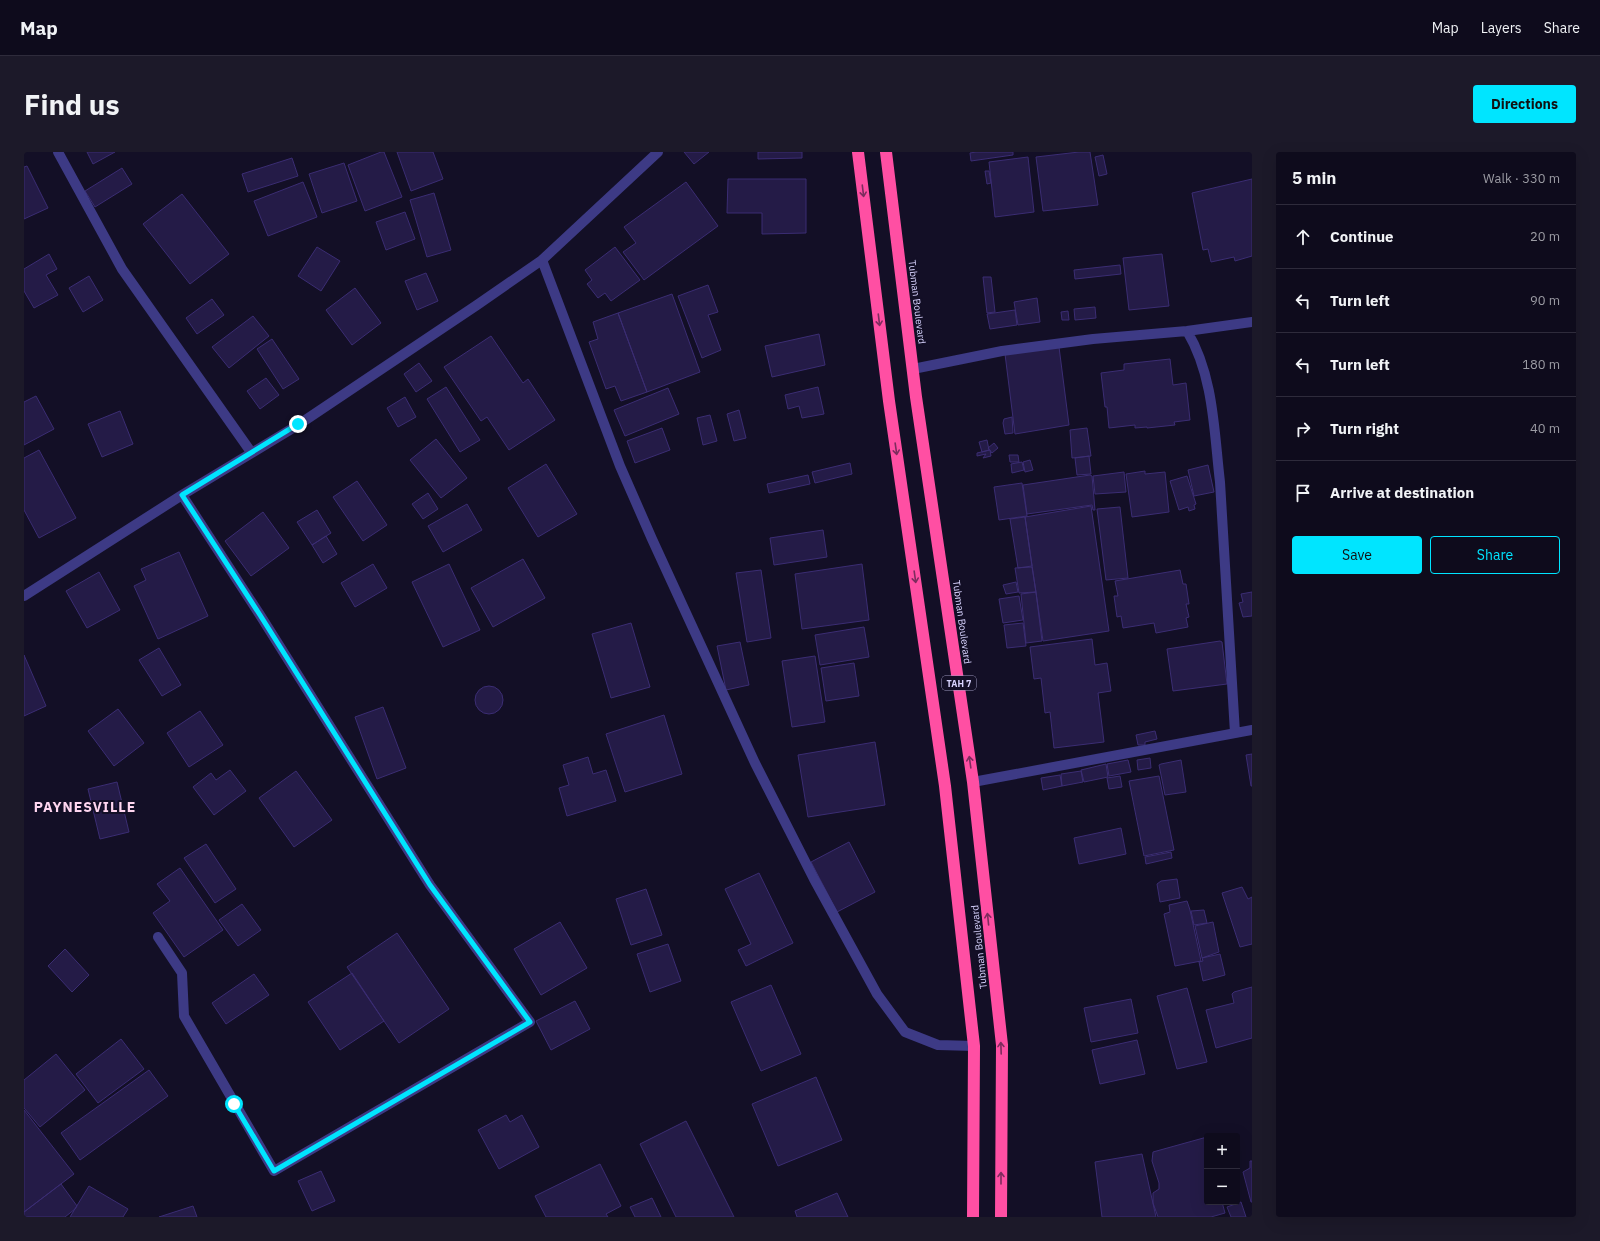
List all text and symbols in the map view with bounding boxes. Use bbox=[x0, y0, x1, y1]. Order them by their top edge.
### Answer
text: Map bbox=[20, 16, 58, 40]
text: Map bbox=[1432, 19, 1459, 37]
text: Layers bbox=[1481, 19, 1522, 37]
text: Share bbox=[1544, 19, 1580, 37]
button: Directions bbox=[1473, 85, 1576, 123]
text: Find us bbox=[24, 86, 120, 123]
text: 5 min bbox=[1292, 167, 1336, 189]
text: Walk · 330 m bbox=[1483, 170, 1560, 187]
one-way arrow bbox=[859, 184, 867, 197]
icon: ahead bbox=[1292, 226, 1314, 248]
text: Continue bbox=[1330, 227, 1394, 246]
text: 20 m bbox=[1530, 228, 1560, 245]
street label: Tubman Boulevard bbox=[905, 259, 929, 345]
icon: left bbox=[1292, 290, 1314, 312]
text: Turn left bbox=[1330, 291, 1390, 310]
text: 90 m bbox=[1530, 292, 1560, 309]
one-way arrow bbox=[875, 313, 883, 326]
icon: left bbox=[1292, 354, 1314, 376]
text: Turn left bbox=[1330, 355, 1390, 374]
text: 180 m bbox=[1522, 356, 1560, 373]
route end bbox=[289, 415, 307, 433]
icon: right bbox=[1292, 418, 1314, 440]
text: Turn right bbox=[1330, 419, 1399, 438]
text: 40 m bbox=[1530, 420, 1560, 437]
one-way arrow bbox=[892, 442, 900, 455]
icon: arrive bbox=[1292, 482, 1314, 504]
text: Arrive at destination bbox=[1330, 483, 1474, 502]
button: Save bbox=[1292, 536, 1422, 574]
button: Share bbox=[1430, 536, 1560, 574]
one-way arrow bbox=[911, 570, 919, 583]
street label: Tubman Boulevard bbox=[950, 579, 974, 665]
road number: TAH 7 bbox=[942, 676, 976, 690]
one-way arrow bbox=[966, 756, 974, 769]
district label: PAYNESVILLE bbox=[34, 798, 136, 816]
street label: Tubman Boulevard bbox=[968, 904, 990, 990]
one-way arrow bbox=[984, 913, 992, 926]
one-way arrow bbox=[998, 1042, 1005, 1055]
route start bbox=[225, 1095, 243, 1113]
map controls bbox=[1204, 1133, 1240, 1205]
button: + bbox=[1204, 1133, 1240, 1169]
button: − bbox=[1204, 1169, 1240, 1205]
one-way arrow bbox=[997, 1172, 1005, 1185]

